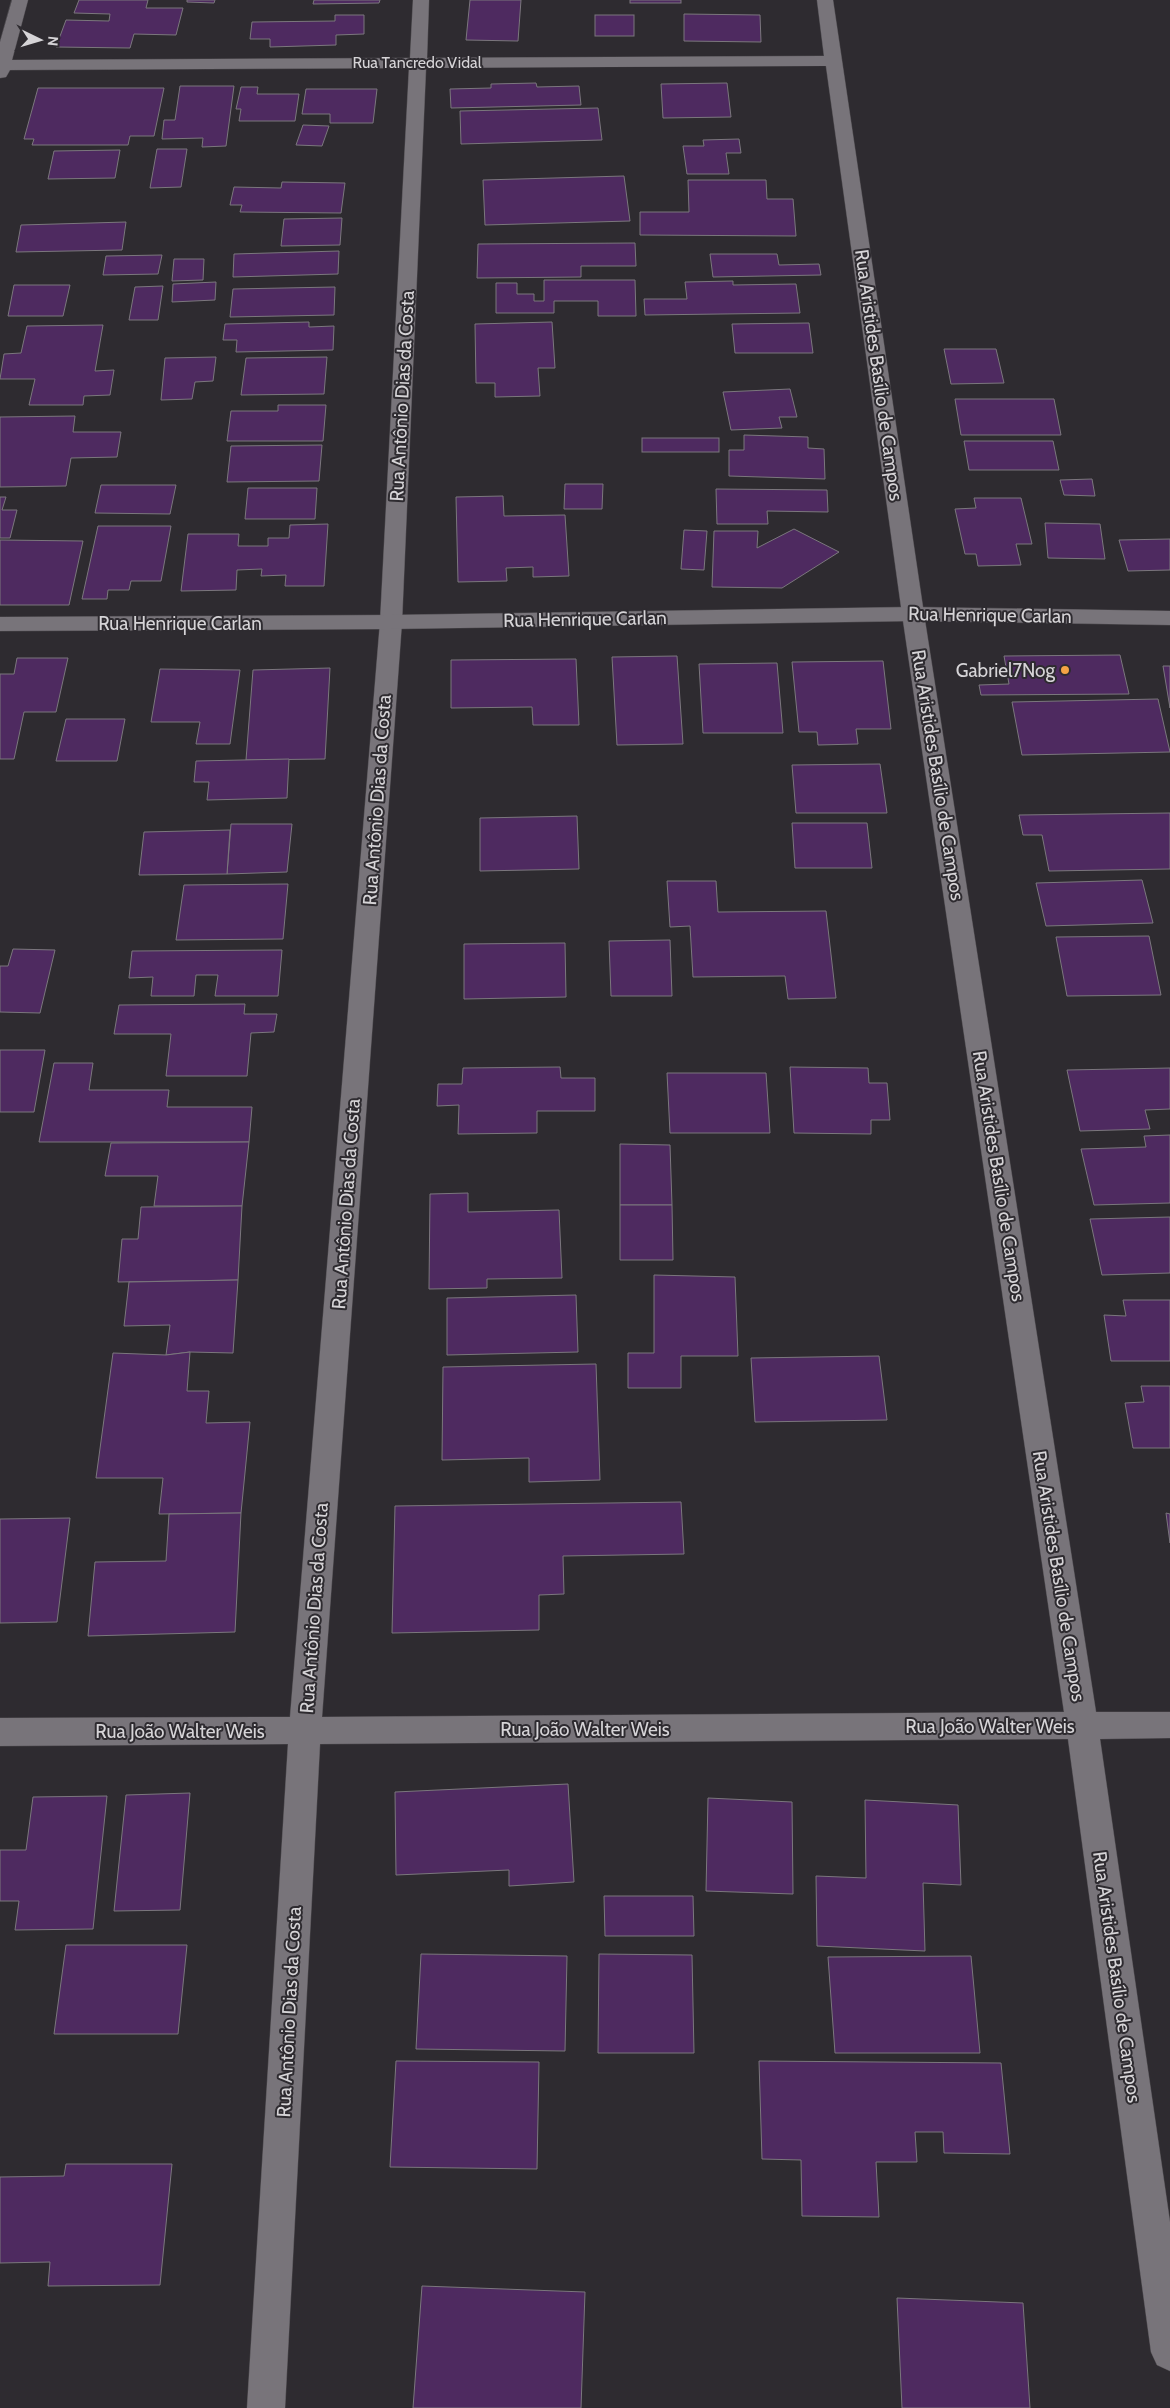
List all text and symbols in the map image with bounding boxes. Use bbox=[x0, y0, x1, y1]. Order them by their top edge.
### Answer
north arrow bbox=[15, 15, 65, 65]
text: N bbox=[44, 35, 62, 47]
street label: Rua Tancredo Vidal bbox=[352, 53, 482, 72]
street label: Rua Aristides Basílio de Campos bbox=[850, 248, 908, 502]
street label: Rua Antônio Dias da Costa bbox=[385, 290, 419, 502]
street label: Rua Henrique Carlan bbox=[908, 602, 1072, 628]
street label: Rua Henrique Carlan bbox=[503, 606, 667, 632]
street label: Rua Henrique Carlan bbox=[98, 612, 262, 635]
street label: Rua Aristides Basílio de Campos bbox=[907, 648, 969, 902]
place label: Gabriel7Nog bbox=[956, 659, 1056, 682]
marker: Gabriel7Nog bbox=[1059, 664, 1071, 676]
street label: Rua Antônio Dias da Costa bbox=[358, 694, 396, 906]
street label: Rua Aristides Basílio de Campos bbox=[968, 1049, 1030, 1303]
street label: Rua Antônio Dias da Costa bbox=[327, 1098, 365, 1310]
street label: Rua Aristides Basílio de Campos bbox=[1028, 1449, 1090, 1703]
street label: Rua Antônio Dias da Costa bbox=[295, 1502, 333, 1714]
street label: Rua João Walter Weis bbox=[905, 1715, 1075, 1738]
street label: Rua João Walter Weis bbox=[500, 1718, 670, 1741]
street label: Rua João Walter Weis bbox=[95, 1720, 265, 1743]
street label: Rua Aristides Basílio de Campos bbox=[1088, 1850, 1146, 2104]
street label: Rua Antônio Dias da Costa bbox=[272, 1906, 306, 2118]

